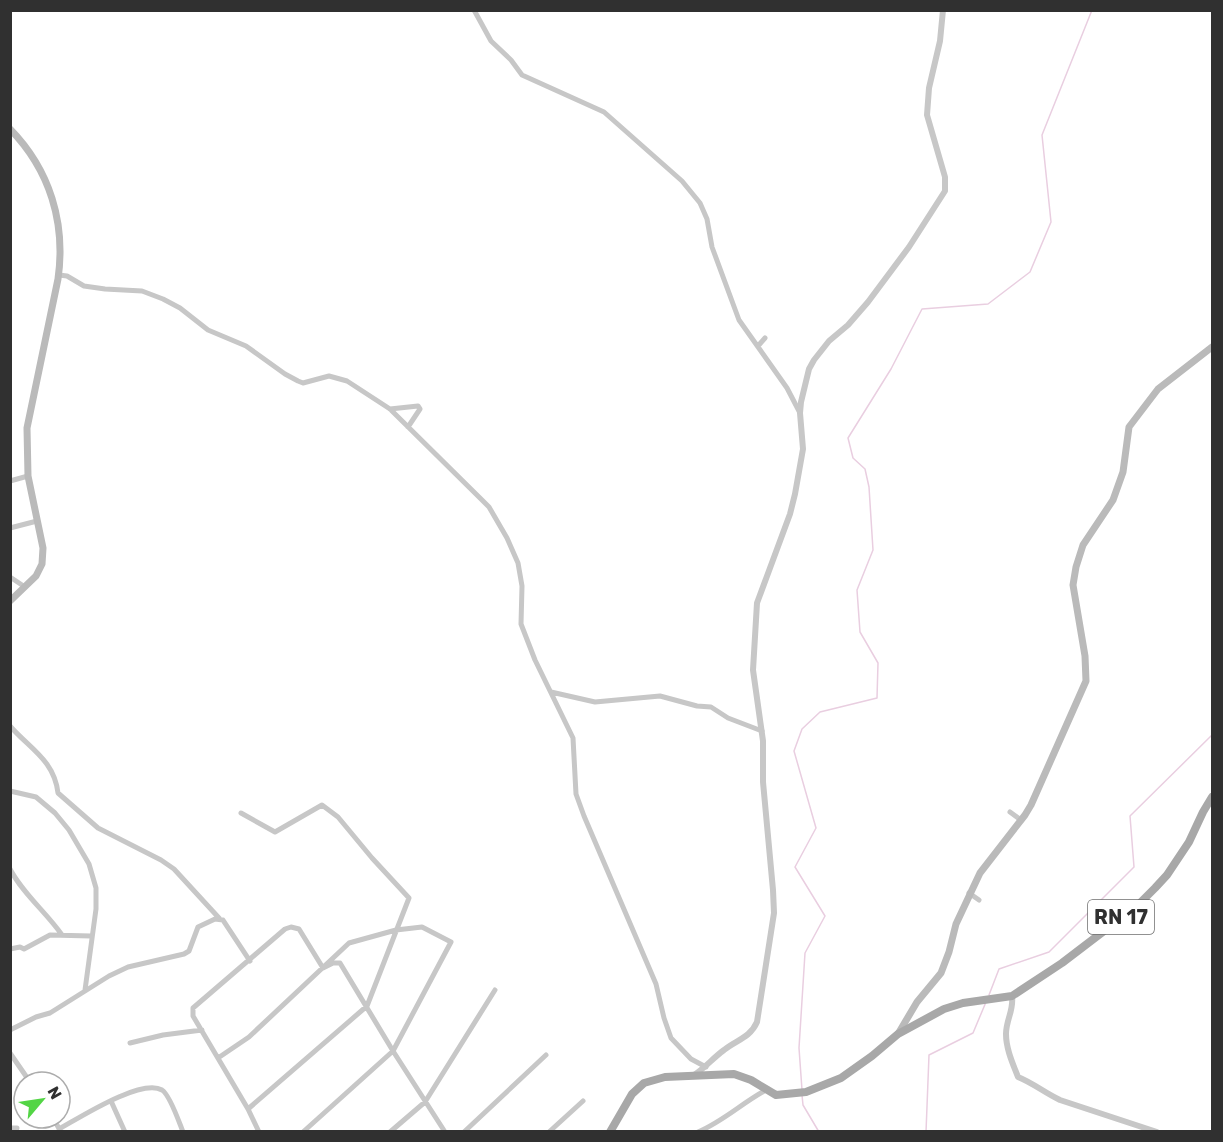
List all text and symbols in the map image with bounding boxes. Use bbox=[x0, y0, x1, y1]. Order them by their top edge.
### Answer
road number: RN 17 bbox=[1088, 900, 1154, 934]
north arrow bbox=[12, 1070, 72, 1130]
text: N bbox=[44, 1083, 66, 1103]

